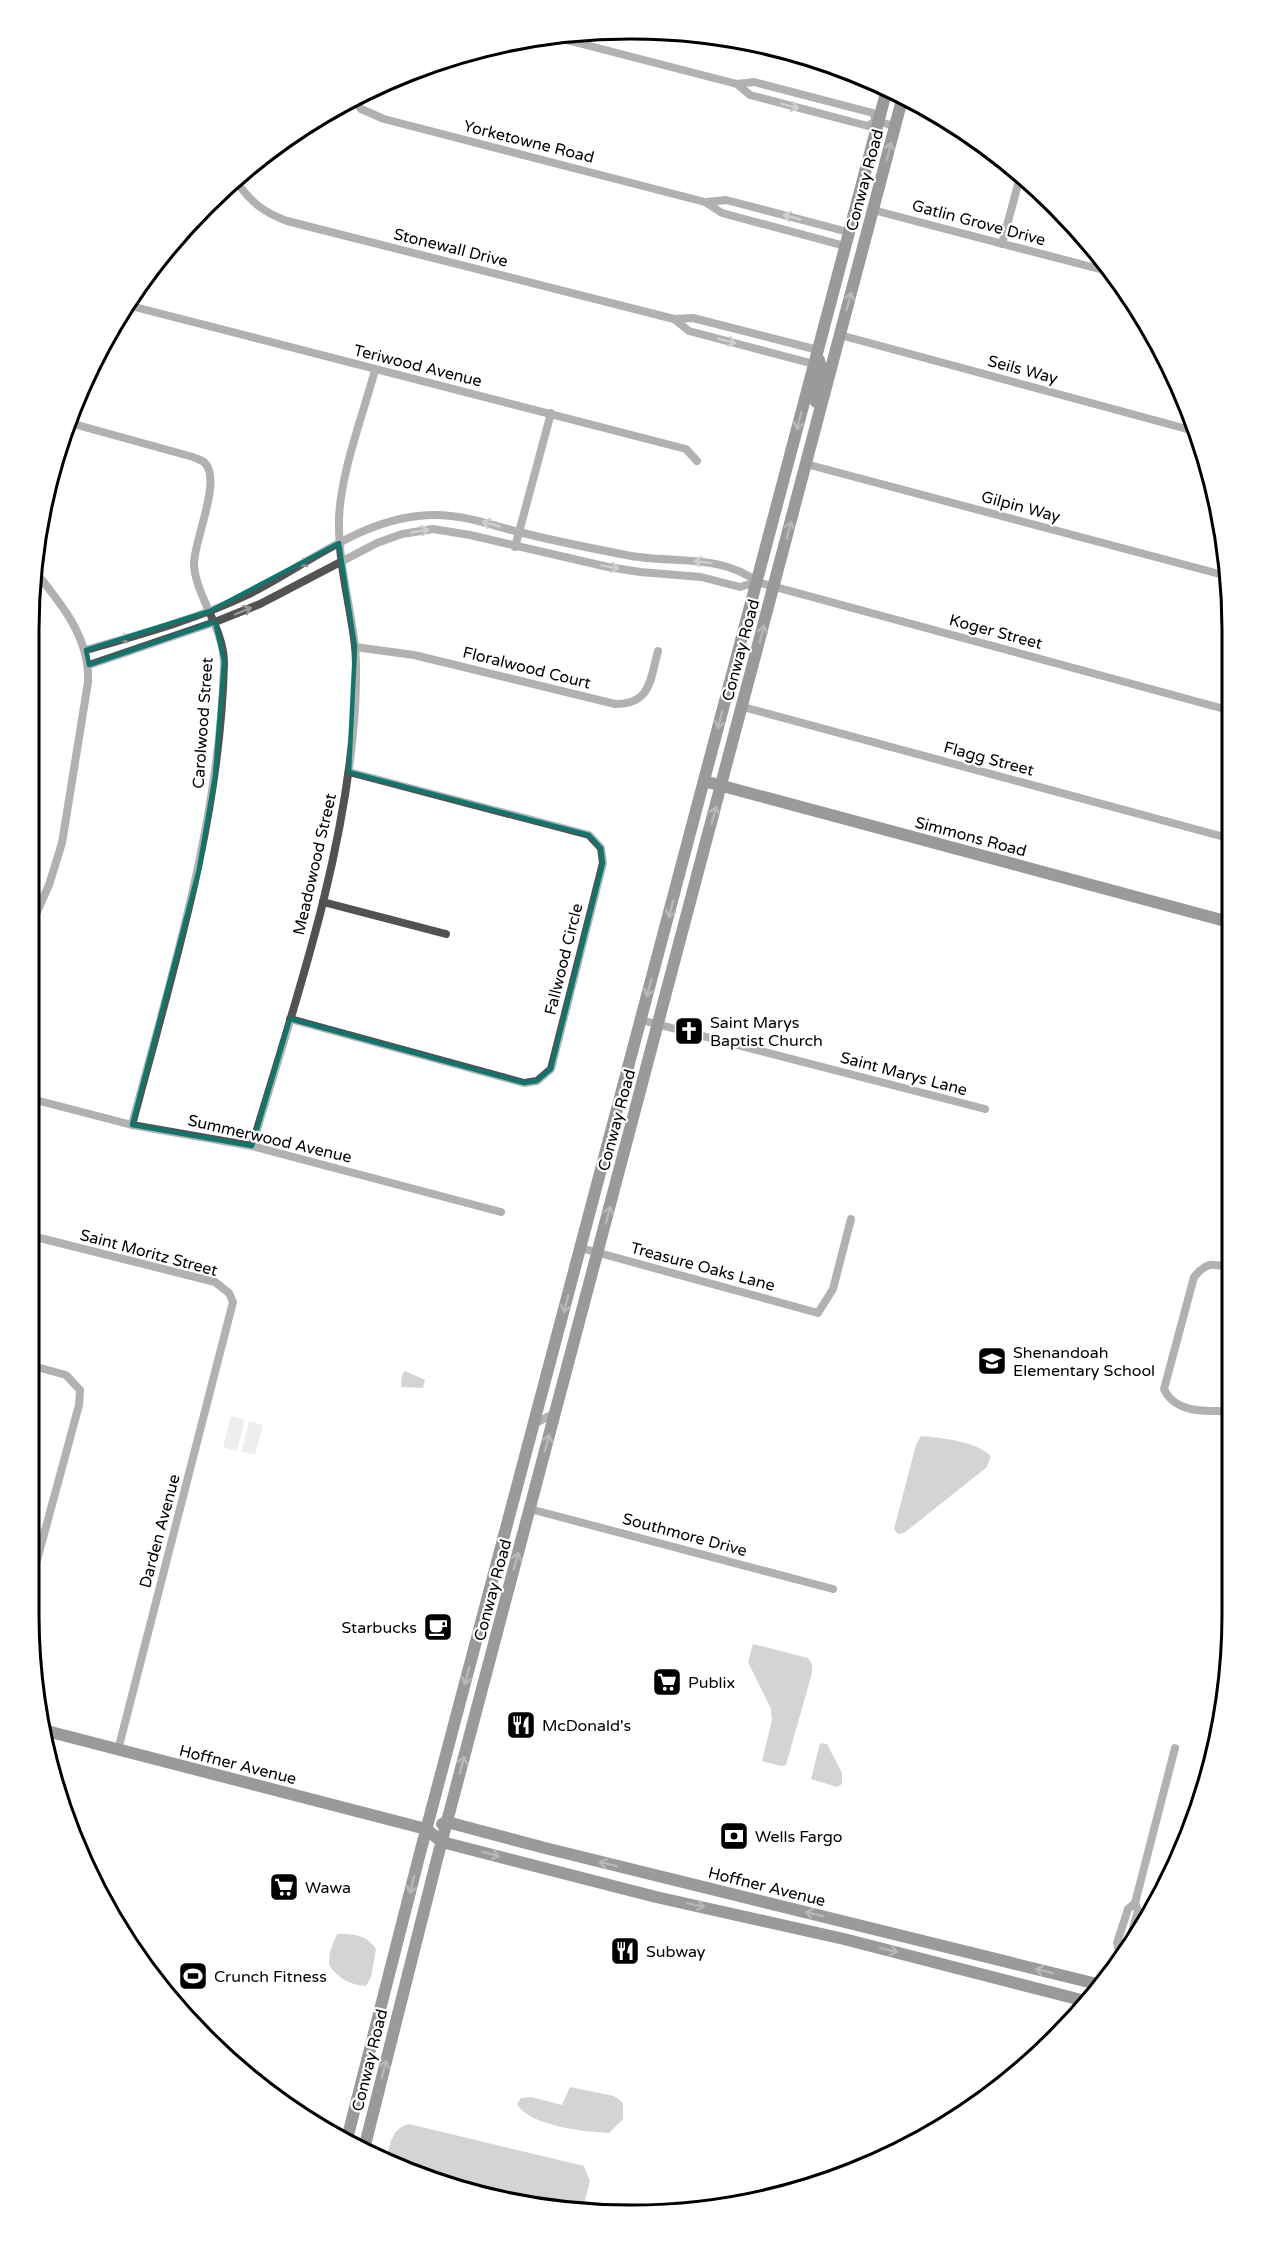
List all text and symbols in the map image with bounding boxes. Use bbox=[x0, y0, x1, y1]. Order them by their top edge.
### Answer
one-way arrow bbox=[780, 100, 799, 112]
street label: Yorketowne Road bbox=[461, 116, 596, 168]
street label: Conway Road bbox=[842, 127, 888, 233]
one-way arrow bbox=[883, 142, 895, 161]
street label: Gatlin Grove Drive bbox=[910, 196, 1048, 250]
one-way arrow bbox=[782, 211, 801, 223]
street label: Stonewall Drive bbox=[392, 224, 510, 272]
one-way arrow bbox=[844, 292, 856, 311]
one-way arrow bbox=[718, 336, 737, 348]
street label: Teriwood Avenue bbox=[352, 340, 484, 392]
street label: Seils Way bbox=[986, 351, 1060, 389]
one-way arrow bbox=[793, 411, 804, 430]
street label: Gilpin Way bbox=[979, 487, 1063, 527]
one-way arrow bbox=[482, 518, 501, 529]
one-way arrow bbox=[784, 521, 795, 540]
one-way arrow bbox=[410, 525, 429, 536]
one-way arrow bbox=[299, 555, 316, 567]
one-way arrow bbox=[693, 557, 713, 568]
one-way arrow bbox=[600, 562, 620, 573]
street label: Conway Road bbox=[718, 597, 764, 703]
one-way arrow bbox=[233, 605, 252, 616]
street label: Koger Street bbox=[947, 610, 1045, 654]
one-way arrow bbox=[756, 625, 768, 644]
one-way arrow bbox=[119, 633, 138, 644]
street label: Floralwood Court bbox=[461, 642, 593, 694]
street label: Carolwood Street bbox=[188, 657, 218, 789]
one-way arrow bbox=[714, 710, 726, 729]
street label: Flagg Street bbox=[941, 737, 1036, 781]
street label: Meadowood Street bbox=[289, 791, 341, 937]
one-way arrow bbox=[709, 806, 720, 825]
street label: Simmons Road bbox=[913, 812, 1029, 861]
one-way arrow bbox=[664, 899, 676, 918]
street label: Fallwood Circle bbox=[540, 901, 588, 1017]
one-way arrow bbox=[643, 978, 655, 997]
place label: Saint Marys Baptist Church bbox=[710, 1013, 823, 1051]
church icon: Saint Marys Baptist Church bbox=[673, 1015, 705, 1047]
street label: Saint Marys Lane bbox=[838, 1047, 969, 1101]
street label: Conway Road bbox=[594, 1067, 640, 1173]
street label: Summerwood Avenue bbox=[186, 1110, 354, 1168]
one-way arrow bbox=[603, 1205, 614, 1224]
street label: Saint Moritz Street bbox=[78, 1225, 220, 1281]
street label: Treasure Oaks Lane bbox=[628, 1238, 777, 1296]
one-way arrow bbox=[559, 1295, 571, 1314]
place label: Shenandoah Elementary School bbox=[1013, 1343, 1155, 1381]
school or university icon: Shenandoah Elementary School bbox=[976, 1345, 1008, 1377]
one-way arrow bbox=[542, 1434, 554, 1453]
street label: Darden Avenue bbox=[135, 1472, 185, 1590]
street label: Southmore Drive bbox=[620, 1509, 749, 1561]
street label: Conway Road bbox=[470, 1537, 516, 1643]
one-way arrow bbox=[511, 1552, 523, 1571]
cafe icon: Starbucks bbox=[422, 1611, 454, 1643]
place label: Starbucks bbox=[342, 1618, 417, 1638]
one-way arrow bbox=[461, 1666, 472, 1685]
supermarket icon: Publix bbox=[651, 1666, 683, 1698]
place label: Publix bbox=[688, 1673, 735, 1693]
restaurant icon: McDonald's bbox=[505, 1709, 537, 1741]
place label: McDonald's bbox=[542, 1716, 631, 1736]
street label: Hoffner Avenue bbox=[177, 1741, 299, 1789]
one-way arrow bbox=[457, 1756, 468, 1775]
bank icon: Wells Fargo bbox=[718, 1820, 750, 1852]
place label: Wells Fargo bbox=[755, 1827, 843, 1847]
one-way arrow bbox=[482, 1849, 501, 1861]
one-way arrow bbox=[599, 1857, 618, 1869]
street label: Hoffner Avenue bbox=[706, 1863, 828, 1911]
supermarket icon: Wawa bbox=[268, 1871, 300, 1903]
one-way arrow bbox=[405, 1876, 417, 1895]
place label: Wawa bbox=[305, 1878, 351, 1898]
one-way arrow bbox=[686, 1900, 706, 1911]
one-way arrow bbox=[805, 1908, 824, 1920]
restaurant icon: Subway bbox=[609, 1935, 641, 1967]
place label: Subway bbox=[646, 1942, 706, 1962]
one-way arrow bbox=[880, 1945, 899, 1957]
sports icon: Crunch Fitness bbox=[177, 1960, 209, 1992]
one-way arrow bbox=[1035, 1965, 1054, 1976]
place label: Crunch Fitness bbox=[214, 1967, 327, 1987]
street label: Conway Road bbox=[348, 2007, 392, 2113]
one-way arrow bbox=[379, 2060, 391, 2079]

